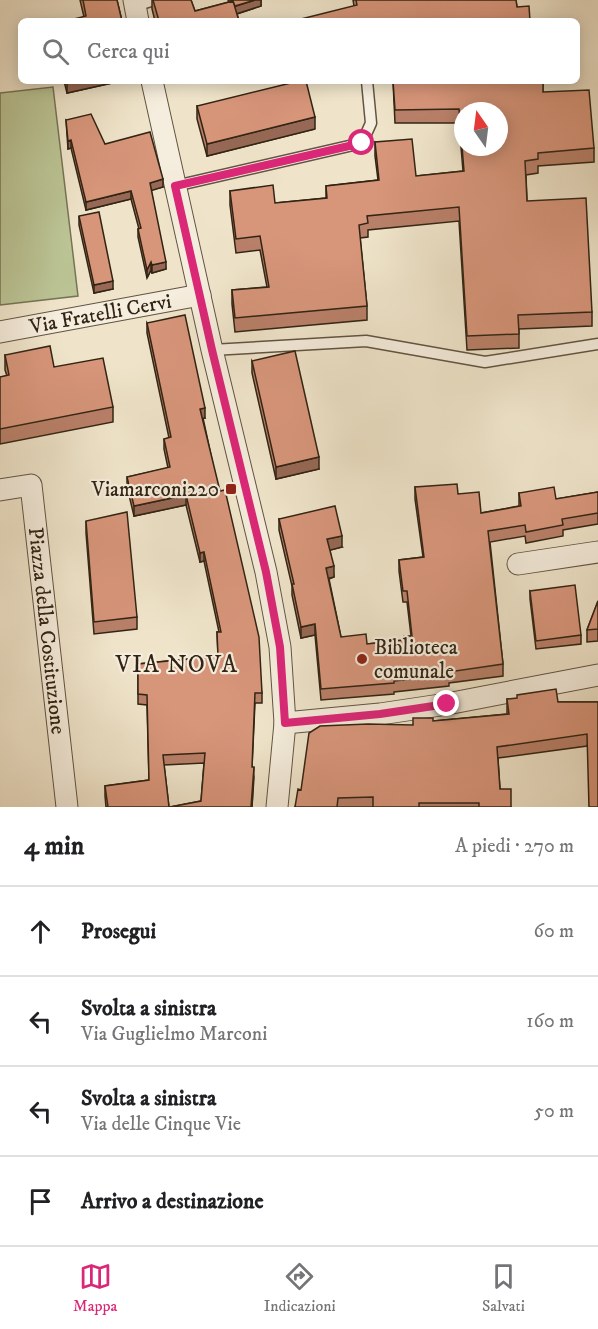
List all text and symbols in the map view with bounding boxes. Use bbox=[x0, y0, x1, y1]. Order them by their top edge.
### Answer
search box bbox=[18, 18, 580, 84]
icon: search bbox=[39, 35, 72, 68]
text: Cerca qui bbox=[87, 38, 170, 65]
north arrow bbox=[454, 102, 508, 156]
route start bbox=[348, 129, 374, 155]
street label: Via Fratelli Cervi bbox=[26, 289, 174, 340]
place label: Viamarconi220 bbox=[91, 477, 219, 503]
marker: Viamarconi220 bbox=[224, 482, 238, 496]
street label: Piazza della Costituzione bbox=[22, 526, 71, 736]
place label: Biblioteca comunale bbox=[374, 635, 458, 685]
district label: VIA NOVA bbox=[114, 650, 239, 680]
marker: Biblioteca comunale bbox=[355, 652, 369, 666]
route end bbox=[433, 690, 459, 716]
text: 4 min bbox=[24, 830, 84, 863]
text: A piedi · 270 m bbox=[455, 834, 574, 859]
icon: ahead bbox=[24, 915, 57, 948]
text: Prosegui bbox=[81, 918, 156, 945]
text: 60 m bbox=[534, 919, 574, 944]
text: Svolta a sinistra bbox=[81, 995, 216, 1022]
icon: left bbox=[24, 1005, 57, 1038]
text: 160 m bbox=[526, 1009, 574, 1034]
text: Via Guglielmo Marconi bbox=[81, 1022, 267, 1047]
text: Svolta a sinistra bbox=[81, 1085, 216, 1112]
icon: left bbox=[24, 1095, 57, 1128]
text: 50 m bbox=[534, 1099, 574, 1124]
text: Via delle Cinque Vie bbox=[81, 1112, 241, 1137]
icon: arrive bbox=[24, 1185, 57, 1218]
text: Arrivo a destinazione bbox=[81, 1188, 264, 1215]
tab: Mappa bbox=[73, 1260, 117, 1316]
tab: Indicazioni bbox=[264, 1260, 336, 1316]
tab: Salvati bbox=[482, 1260, 525, 1316]

